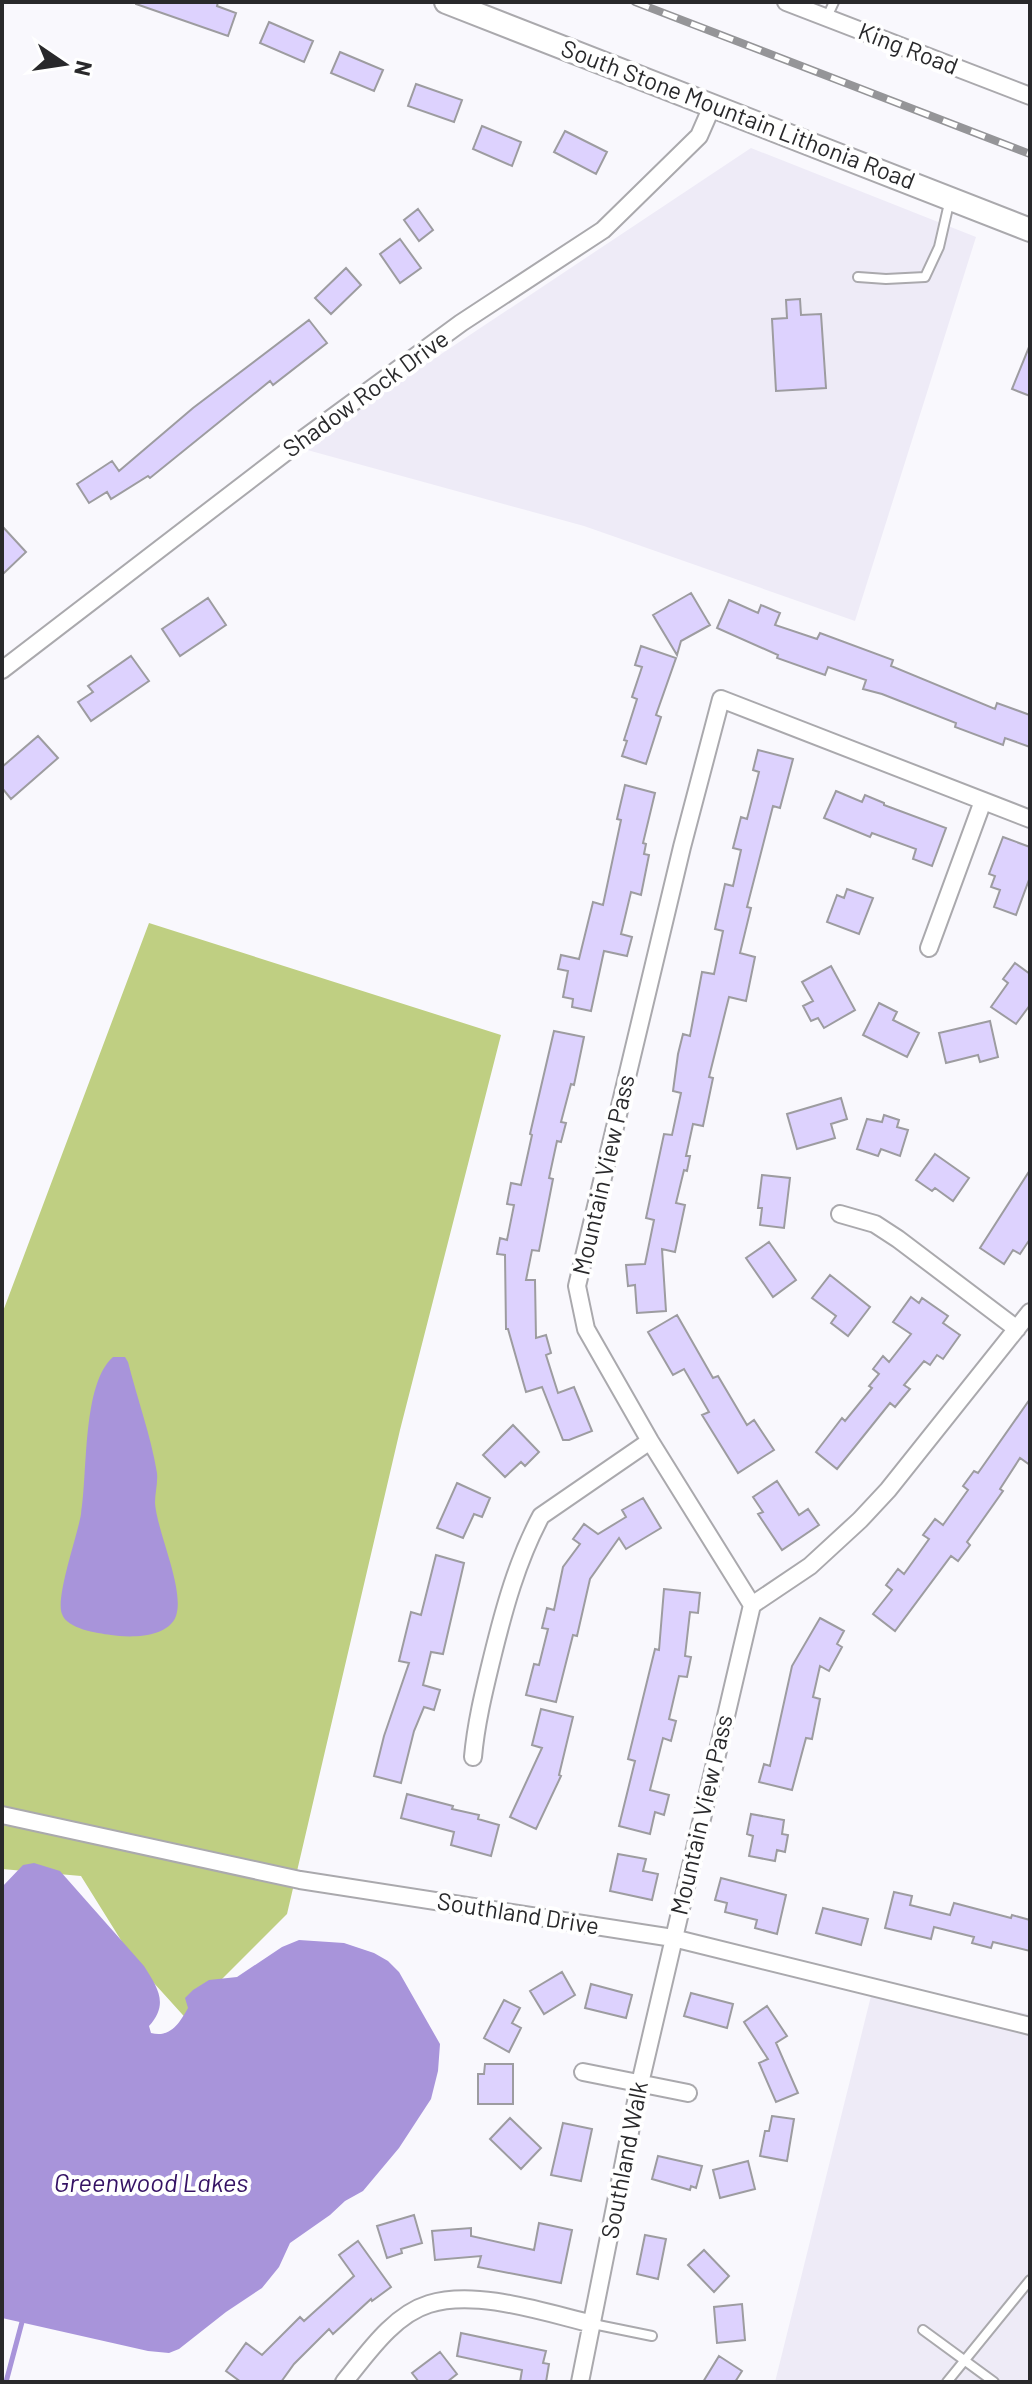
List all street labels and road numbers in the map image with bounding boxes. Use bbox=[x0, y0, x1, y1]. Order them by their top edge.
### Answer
street label: King Road bbox=[855, 15, 962, 80]
street label: South Stone Mountain Lithonia Road bbox=[558, 33, 920, 195]
street label: Shadow Rock Drive bbox=[277, 323, 454, 463]
street label: Mountain View Pass bbox=[565, 1072, 640, 1278]
street label: Mountain View Pass bbox=[663, 1712, 738, 1918]
street label: Southland Drive bbox=[435, 1885, 601, 1940]
street label: Southland Walk bbox=[594, 2078, 653, 2241]

